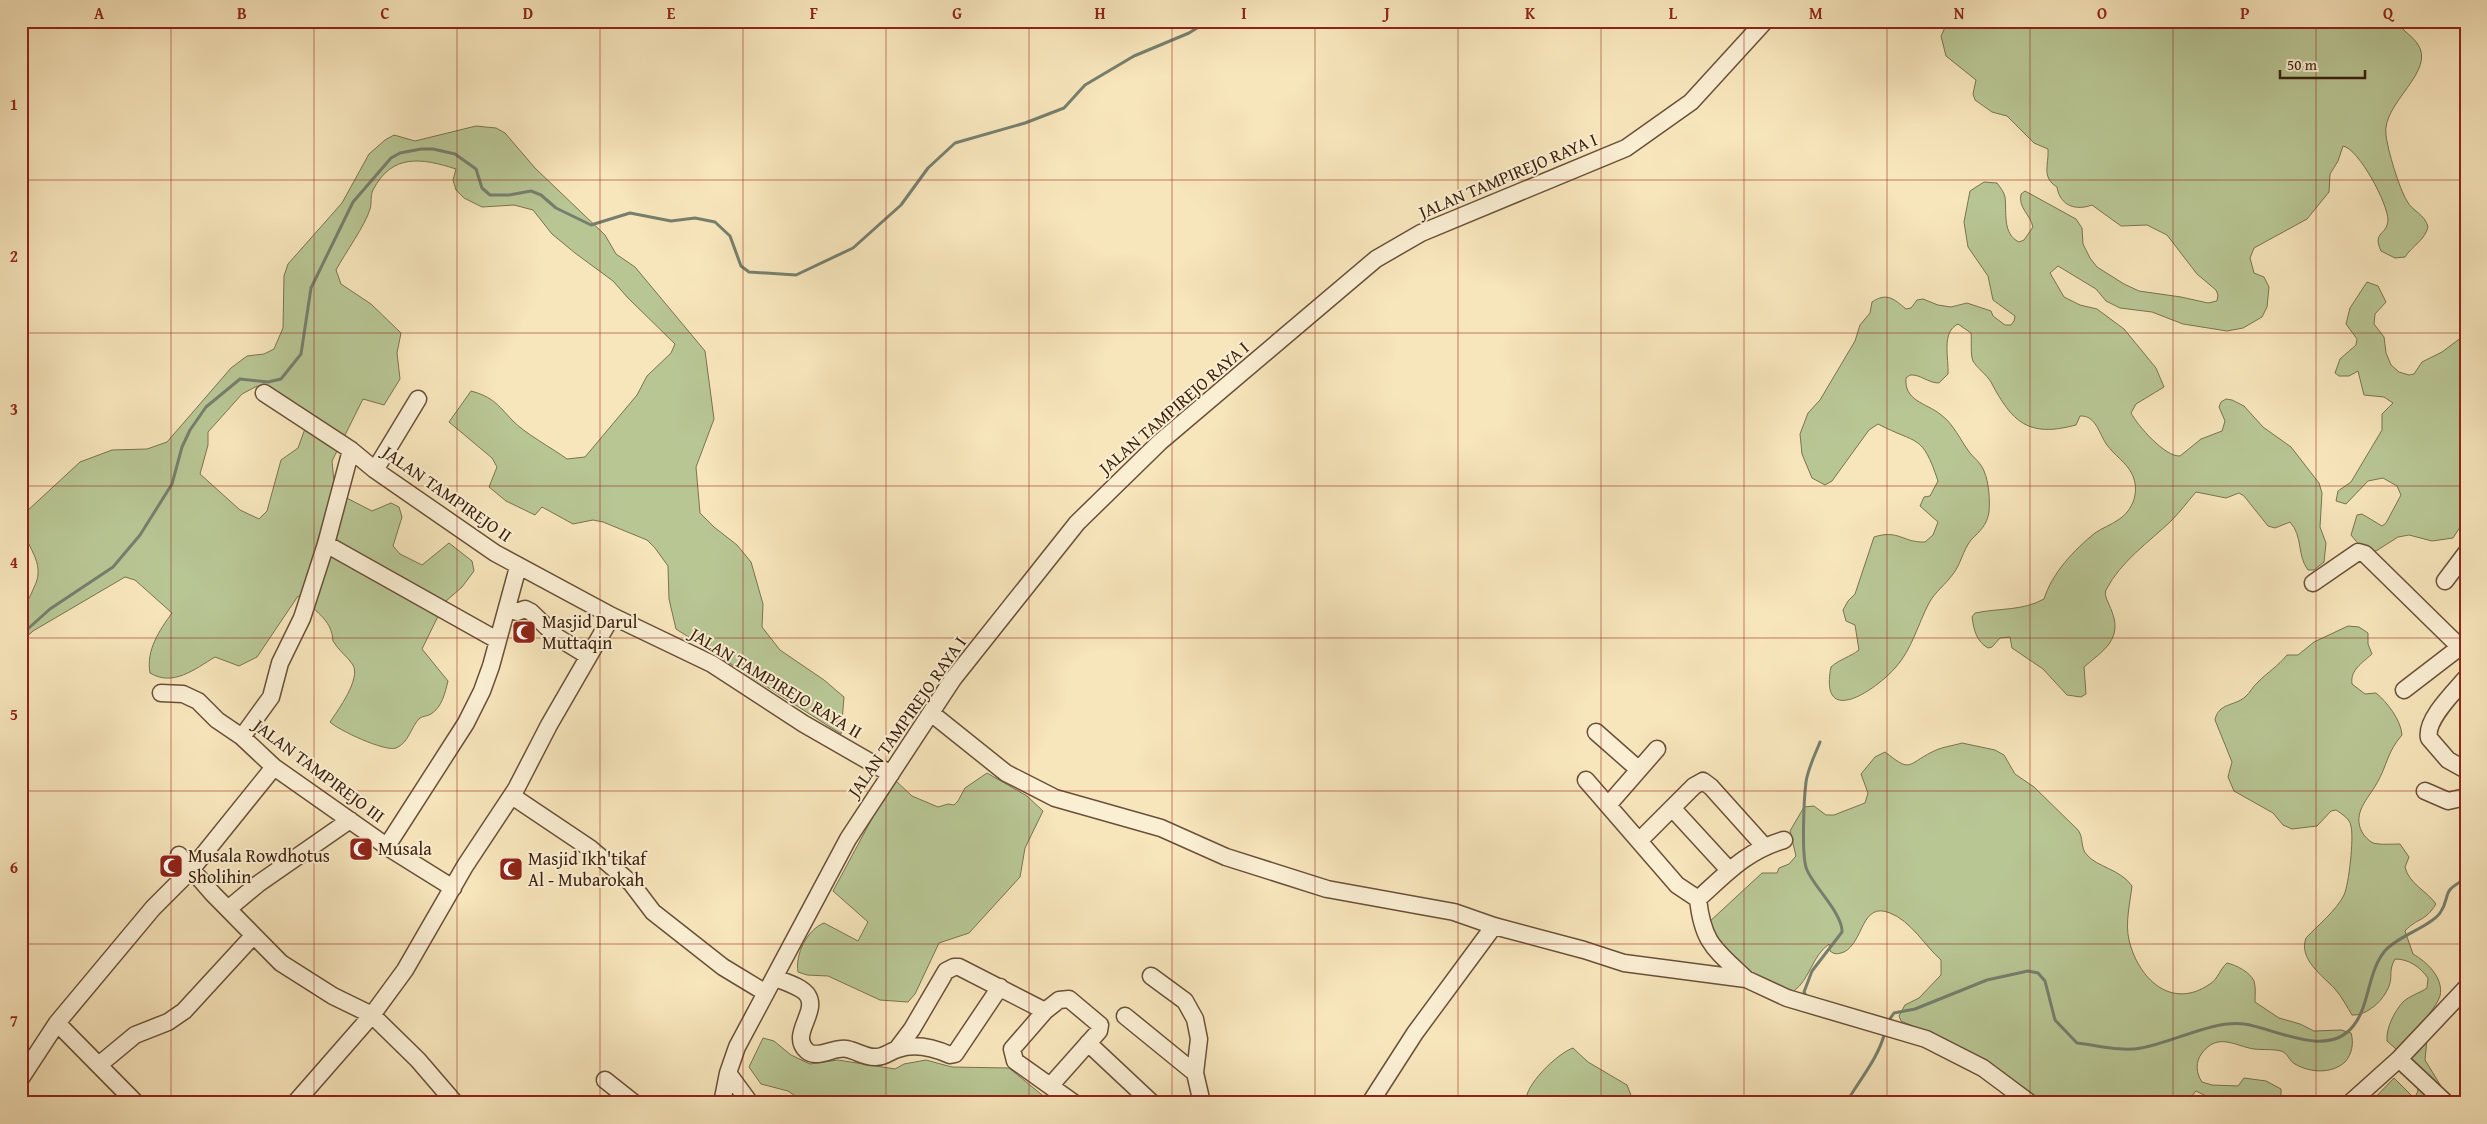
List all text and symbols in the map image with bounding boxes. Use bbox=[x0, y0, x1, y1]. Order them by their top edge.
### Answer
text: A bbox=[94, 1, 105, 25]
text: B bbox=[237, 1, 247, 25]
text: C bbox=[380, 1, 390, 25]
text: D bbox=[523, 1, 533, 25]
text: E bbox=[667, 1, 676, 25]
text: F bbox=[810, 1, 818, 25]
text: G bbox=[952, 1, 962, 25]
text: H bbox=[1094, 1, 1106, 25]
text: I bbox=[1241, 1, 1247, 25]
text: J bbox=[1381, 1, 1390, 25]
text: K bbox=[1525, 1, 1536, 25]
text: L bbox=[1669, 1, 1678, 25]
text: M bbox=[1809, 1, 1823, 25]
text: N bbox=[1954, 1, 1965, 25]
text: O bbox=[2097, 1, 2107, 25]
text: P bbox=[2240, 1, 2250, 25]
text: Q bbox=[2383, 1, 2395, 25]
scale bar bbox=[2280, 48, 2364, 80]
text: 50 m bbox=[2287, 54, 2318, 75]
text: 1 bbox=[10, 92, 18, 116]
street label: JALAN TAMPIREJO RAYA I bbox=[1413, 126, 1601, 226]
text: 2 bbox=[10, 244, 18, 268]
street label: JALAN TAMPIREJO RAYA I bbox=[1091, 335, 1255, 482]
text: 3 bbox=[10, 397, 18, 421]
street label: JALAN TAMPIREJO II bbox=[375, 437, 518, 549]
text: 4 bbox=[10, 550, 18, 574]
place label: Masjid Darul Muttaqin bbox=[542, 608, 638, 656]
mosque icon: Masjid Darul Muttaqin bbox=[511, 619, 537, 645]
street label: JALAN TAMPIREJO RAYA II bbox=[683, 619, 868, 745]
street label: JALAN TAMPIREJO RAYA I bbox=[839, 631, 973, 805]
text: 5 bbox=[10, 702, 18, 726]
street label: JALAN TAMPIREJO III bbox=[246, 711, 391, 829]
place label: Musala bbox=[378, 835, 432, 862]
mosque icon: Musala bbox=[348, 836, 374, 862]
place label: Musala Rowdhotus Sholihin bbox=[188, 842, 330, 890]
place label: Masjid Ikh'tikaf Al - Mubarokah bbox=[528, 845, 648, 893]
mosque icon: Musala Rowdhotus Sholihin bbox=[158, 853, 184, 879]
text: 6 bbox=[10, 855, 18, 879]
mosque icon: Masjid Ikh'tikaf Al - Mubarokah bbox=[498, 856, 524, 882]
text: 7 bbox=[10, 1008, 18, 1032]

